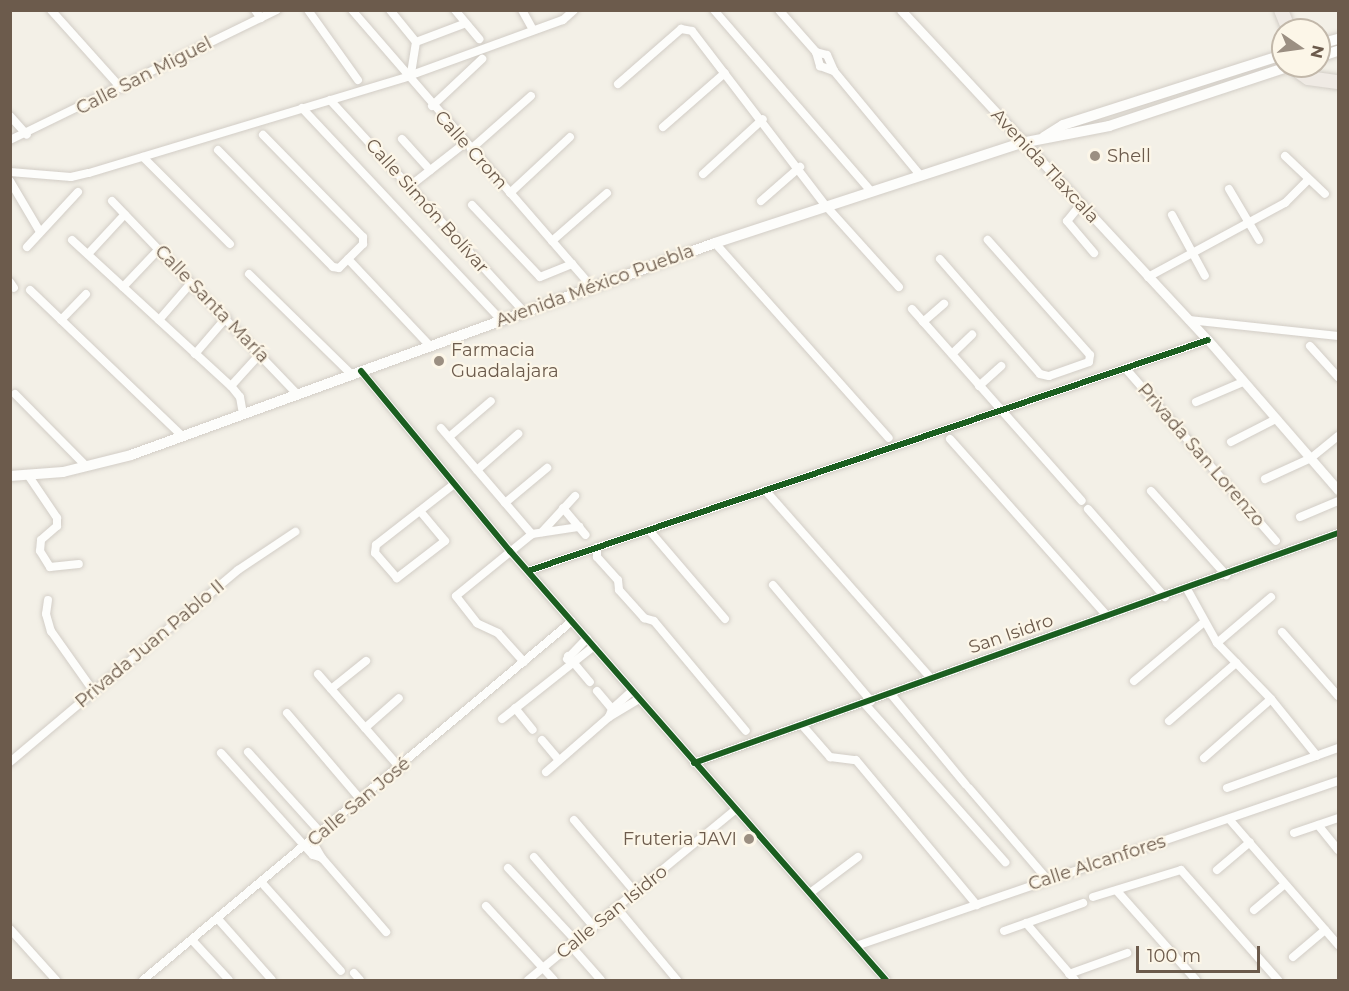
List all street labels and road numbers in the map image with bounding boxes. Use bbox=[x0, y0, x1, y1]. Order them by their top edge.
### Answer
street label: Calle San Miguel bbox=[73, 32, 215, 120]
street label: Avenida Tlaxcala bbox=[986, 104, 1104, 228]
street label: Calle Crom bbox=[430, 106, 512, 194]
street label: Calle Simón Bolívar bbox=[361, 134, 493, 278]
street label: Avenida México Puebla bbox=[493, 240, 697, 332]
street label: Calle Santa María bbox=[150, 241, 274, 367]
street label: Privada San Lorenzo bbox=[1133, 379, 1269, 531]
street label: Privada Juan Pablo II bbox=[71, 575, 229, 713]
street label: San Isidro bbox=[966, 609, 1056, 659]
street label: Calle San José bbox=[303, 753, 415, 851]
street label: Calle Alcanfores bbox=[1026, 831, 1168, 895]
street label: Calle San Isidro bbox=[552, 861, 672, 963]

